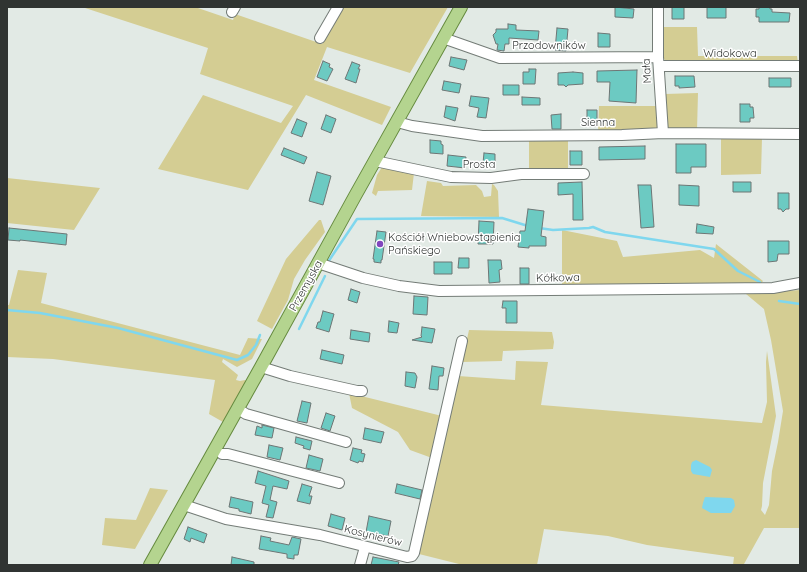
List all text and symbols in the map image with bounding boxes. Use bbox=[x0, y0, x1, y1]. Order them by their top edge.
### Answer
street label: Przodowników bbox=[512, 39, 586, 53]
street label: Widokowa bbox=[703, 47, 757, 61]
street label: Mała bbox=[640, 58, 654, 84]
street label: Sienna bbox=[581, 116, 615, 130]
street label: Prosta bbox=[463, 158, 495, 172]
place label: Kościół Wniebowstąpienia Pańskiego bbox=[388, 231, 520, 257]
marker: Kościół Wniebowstąpienia Pańskiego bbox=[375, 239, 385, 249]
street label: Przemyska bbox=[287, 258, 325, 314]
street label: Kółkowa bbox=[536, 271, 580, 285]
street label: Kosynierów bbox=[343, 522, 403, 550]

